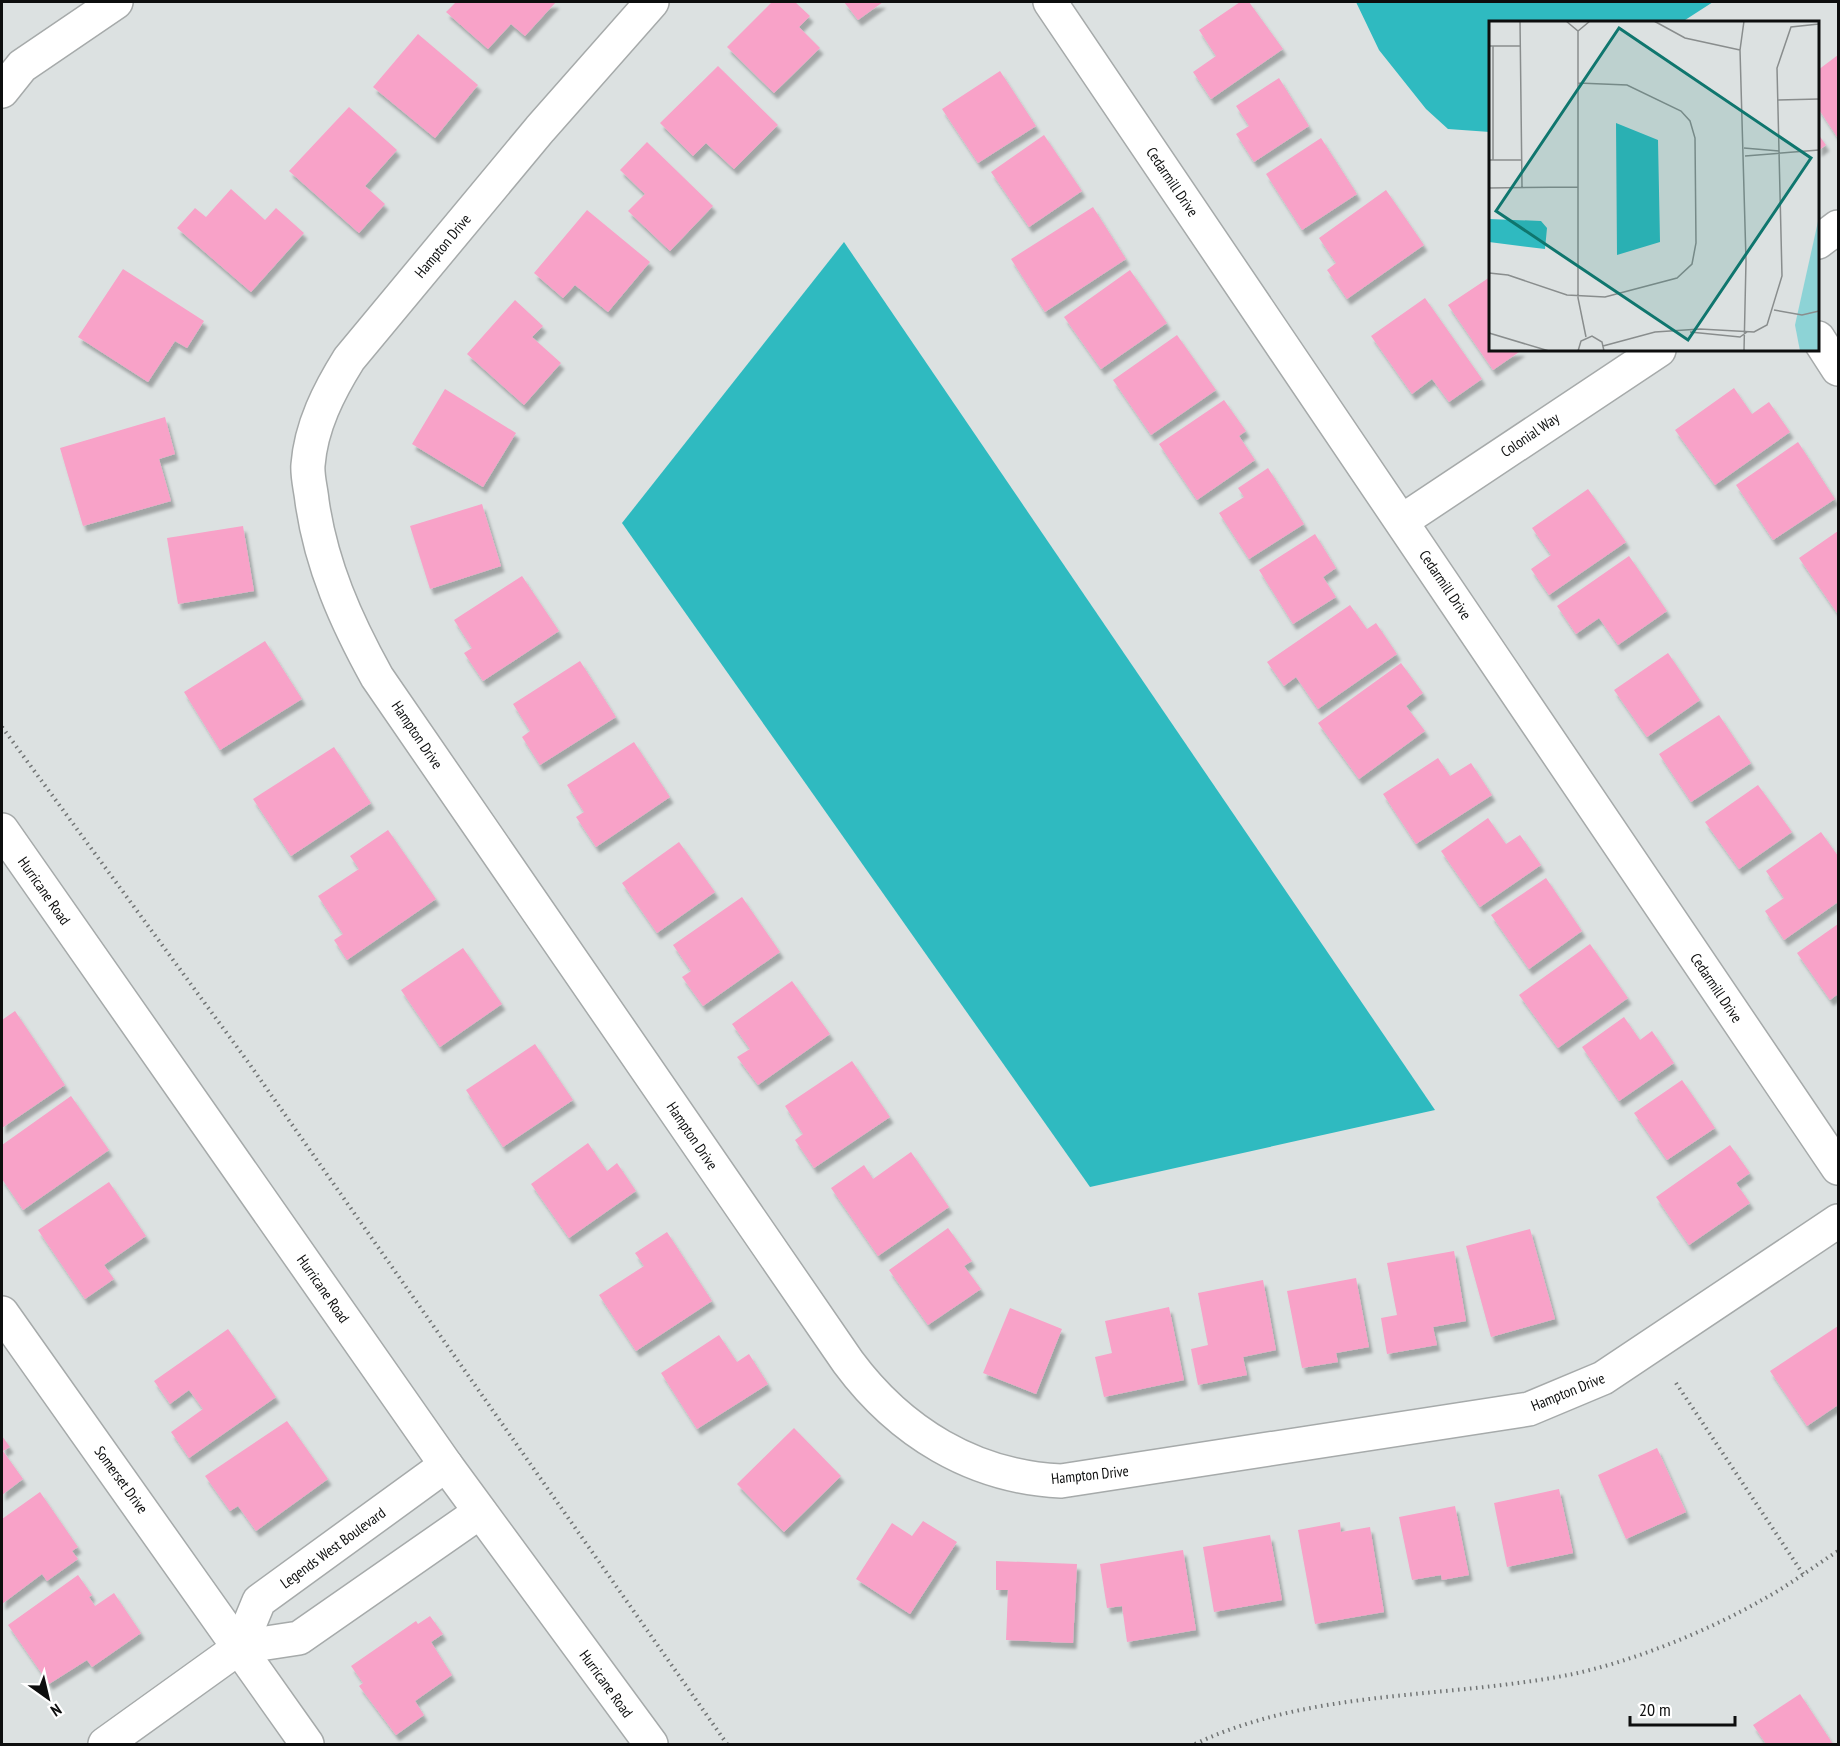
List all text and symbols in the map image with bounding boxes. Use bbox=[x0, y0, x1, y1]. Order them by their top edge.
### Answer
inset map bbox=[1489, 21, 1819, 351]
street label: Cedarmill Drive bbox=[1142, 143, 1203, 220]
street label: Hampton Drive bbox=[410, 210, 475, 282]
street label: Colonial Way bbox=[1497, 408, 1563, 461]
street label: Cedarmill Drive bbox=[1415, 546, 1476, 623]
street label: Hampton Drive bbox=[388, 697, 447, 772]
street label: Hurricane Road bbox=[14, 853, 75, 928]
street label: Cedarmill Drive bbox=[1686, 949, 1747, 1026]
street label: Hampton Drive bbox=[663, 1098, 722, 1173]
street label: Hurricane Road bbox=[293, 1251, 354, 1326]
street label: Hampton Drive bbox=[1528, 1368, 1607, 1415]
street label: Somerset Drive bbox=[91, 1442, 152, 1517]
street label: Hampton Drive bbox=[1050, 1461, 1130, 1488]
street label: Legends West Boulevard bbox=[276, 1503, 389, 1592]
street label: Hurricane Road bbox=[576, 1646, 637, 1721]
north arrow bbox=[18, 1668, 78, 1728]
scale bar bbox=[1630, 1689, 1735, 1727]
text: 20 m bbox=[1639, 1698, 1671, 1721]
text: N bbox=[47, 1700, 66, 1721]

